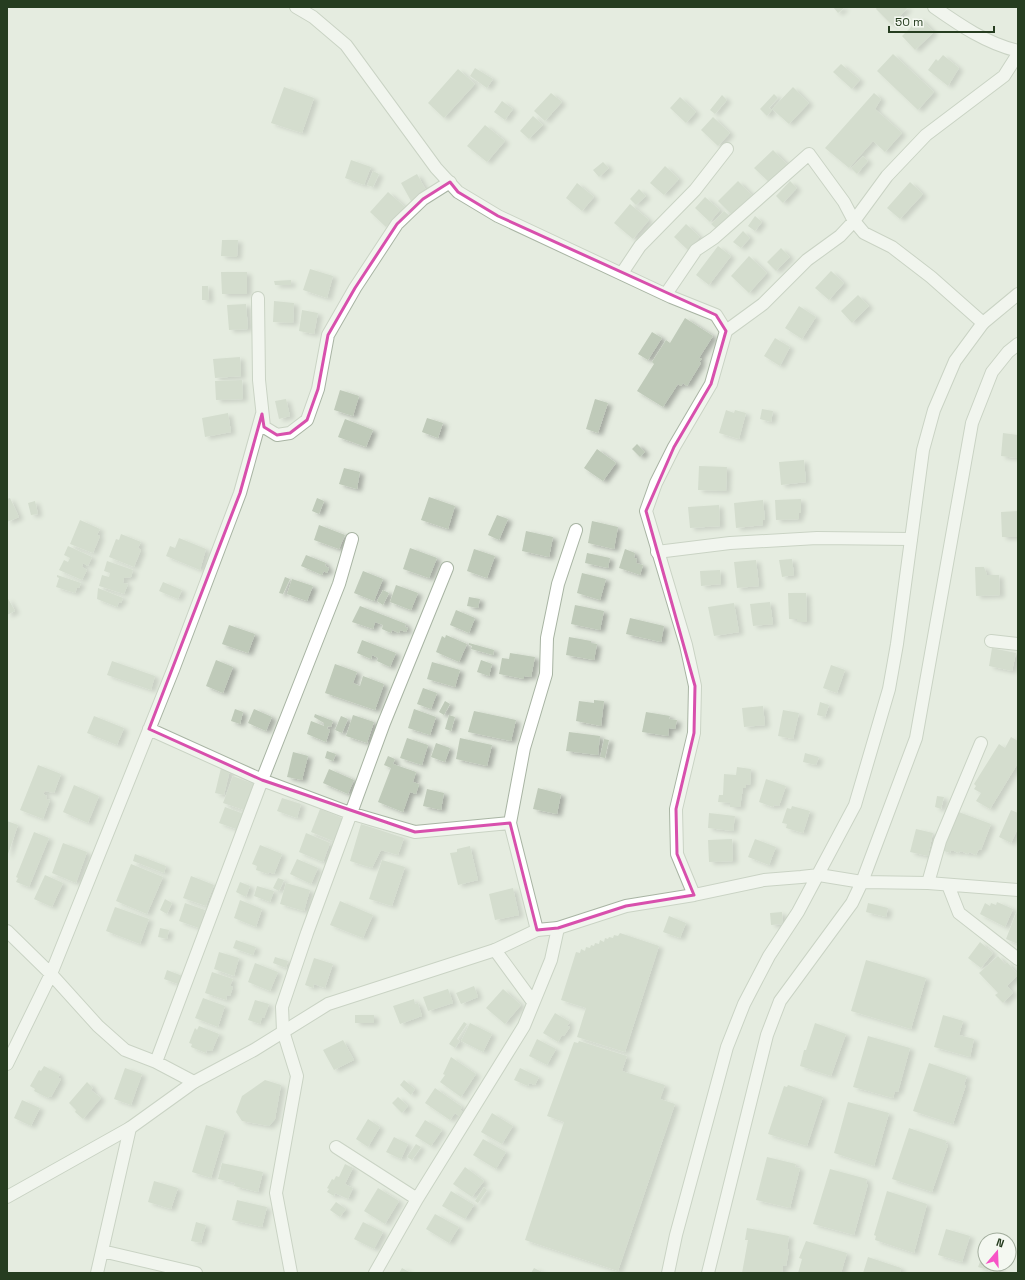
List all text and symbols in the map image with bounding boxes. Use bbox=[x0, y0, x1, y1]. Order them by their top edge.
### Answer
scale bar bbox=[889, 8, 994, 34]
text: 50 m bbox=[895, 14, 923, 30]
north arrow bbox=[977, 1232, 1017, 1272]
text: N bbox=[994, 1235, 1006, 1250]

